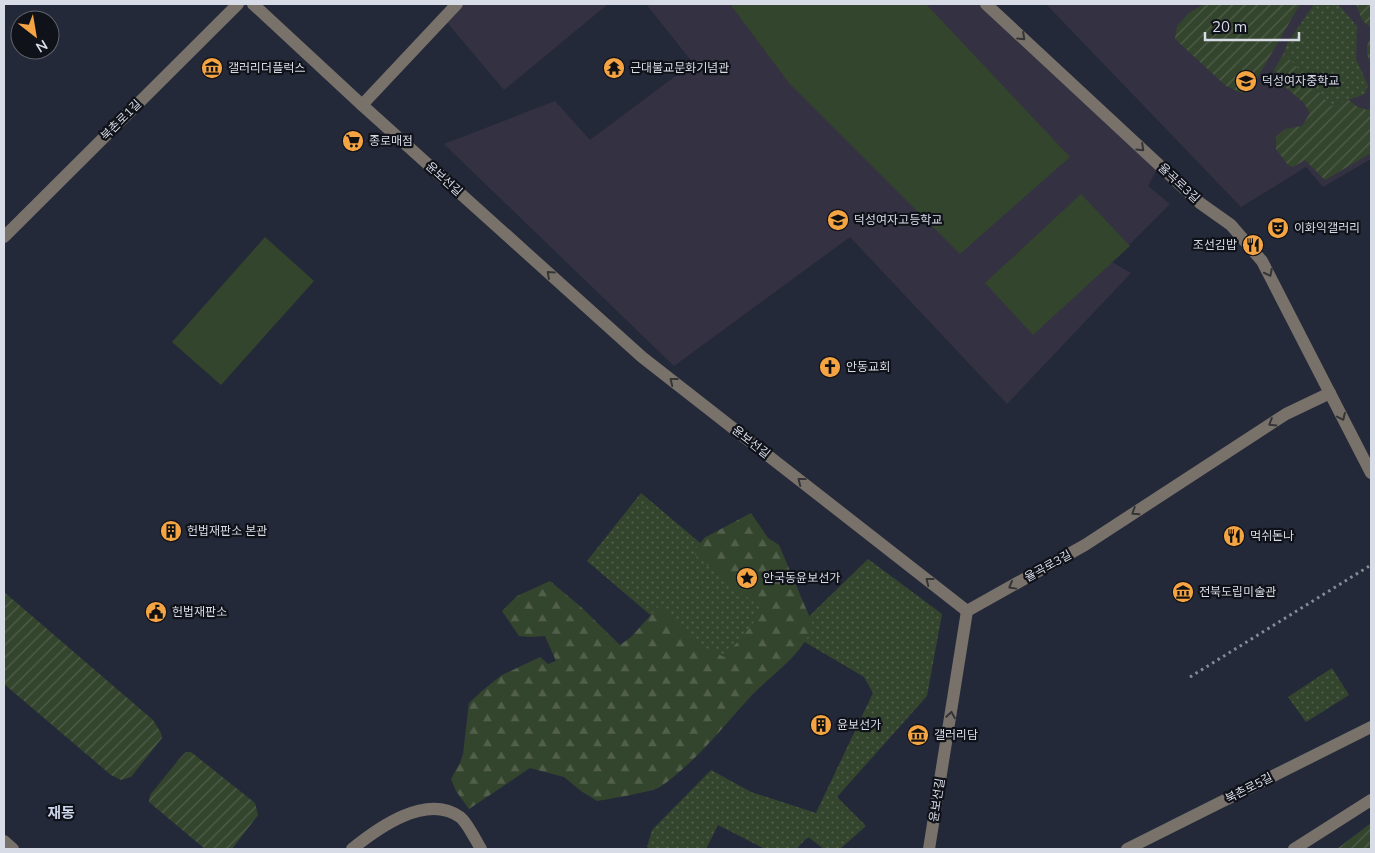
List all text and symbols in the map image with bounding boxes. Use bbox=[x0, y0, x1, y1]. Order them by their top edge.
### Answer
north arrow bbox=[10, 10, 60, 60]
scale bar bbox=[1205, 10, 1299, 42]
text: 20 m bbox=[1212, 17, 1247, 36]
one-way arrow bbox=[1016, 31, 1025, 40]
text: N bbox=[33, 36, 51, 57]
museum icon: 갤러리더플럭스 bbox=[200, 56, 224, 80]
temple icon: 근대불교문화기념관 bbox=[602, 56, 626, 80]
place label: 갤러리더플럭스 bbox=[228, 60, 305, 75]
place label: 근대불교문화기념관 bbox=[630, 60, 729, 75]
school or university icon: 덕성여자중학교 bbox=[1234, 69, 1258, 93]
place label: 덕성여자중학교 bbox=[1262, 73, 1339, 88]
street label: 북촌로1길 bbox=[97, 96, 144, 143]
supermarket icon: 종로매점 bbox=[341, 129, 365, 153]
place label: 종로매점 bbox=[369, 133, 413, 148]
one-way arrow bbox=[1135, 142, 1144, 151]
street label: 윤보선길 bbox=[423, 158, 466, 199]
street label: 율곡로3길 bbox=[1155, 160, 1203, 206]
school or university icon: 덕성여자고등학교 bbox=[826, 208, 850, 232]
place label: 덕성여자고등학교 bbox=[854, 212, 942, 227]
theatre icon: 이화익갤러리 bbox=[1266, 216, 1290, 240]
place label: 이화익갤러리 bbox=[1294, 220, 1360, 235]
restaurant icon: 조선김밥 bbox=[1241, 233, 1265, 257]
place label: 조선김밥 bbox=[1193, 237, 1237, 252]
one-way arrow bbox=[1263, 267, 1273, 276]
one-way arrow bbox=[547, 271, 556, 280]
church icon: 안동교회 bbox=[818, 355, 842, 379]
place label: 안동교회 bbox=[846, 359, 890, 374]
one-way arrow bbox=[670, 379, 679, 387]
one-way arrow bbox=[1336, 412, 1346, 421]
one-way arrow bbox=[1268, 417, 1277, 427]
street label: 윤보선길 bbox=[729, 422, 773, 461]
one-way arrow bbox=[798, 479, 807, 487]
one-way arrow bbox=[1132, 505, 1141, 515]
building icon: 헌법재판소 본관 bbox=[159, 519, 183, 543]
place label: 헌법재판소 본관 bbox=[187, 523, 267, 538]
restaurant icon: 먹쉬돈나 bbox=[1222, 524, 1246, 548]
place label: 먹쉬돈나 bbox=[1250, 528, 1294, 543]
street label: 율곡로3길 bbox=[1022, 547, 1074, 585]
place icon: 안국동윤보선가 bbox=[735, 566, 759, 590]
place label: 안국동윤보선가 bbox=[763, 570, 840, 585]
one-way arrow bbox=[926, 579, 935, 587]
one-way arrow bbox=[1008, 580, 1017, 590]
museum icon: 전북도립미술관 bbox=[1171, 580, 1195, 604]
place label: 전북도립미술관 bbox=[1199, 584, 1276, 599]
public building icon: 헌법재판소 bbox=[144, 600, 168, 624]
place label: 헌법재판소 bbox=[172, 604, 227, 619]
one-way arrow bbox=[945, 710, 955, 719]
building icon: 윤보선가 bbox=[809, 713, 833, 737]
place label: 윤보선가 bbox=[837, 717, 881, 732]
museum icon: 갤러리담 bbox=[906, 723, 930, 747]
place label: 갤러리담 bbox=[934, 727, 978, 742]
street label: 북촌로5길 bbox=[1222, 769, 1275, 806]
street label: 윤보선길 bbox=[926, 777, 947, 823]
district label: 재동 bbox=[47, 803, 75, 822]

